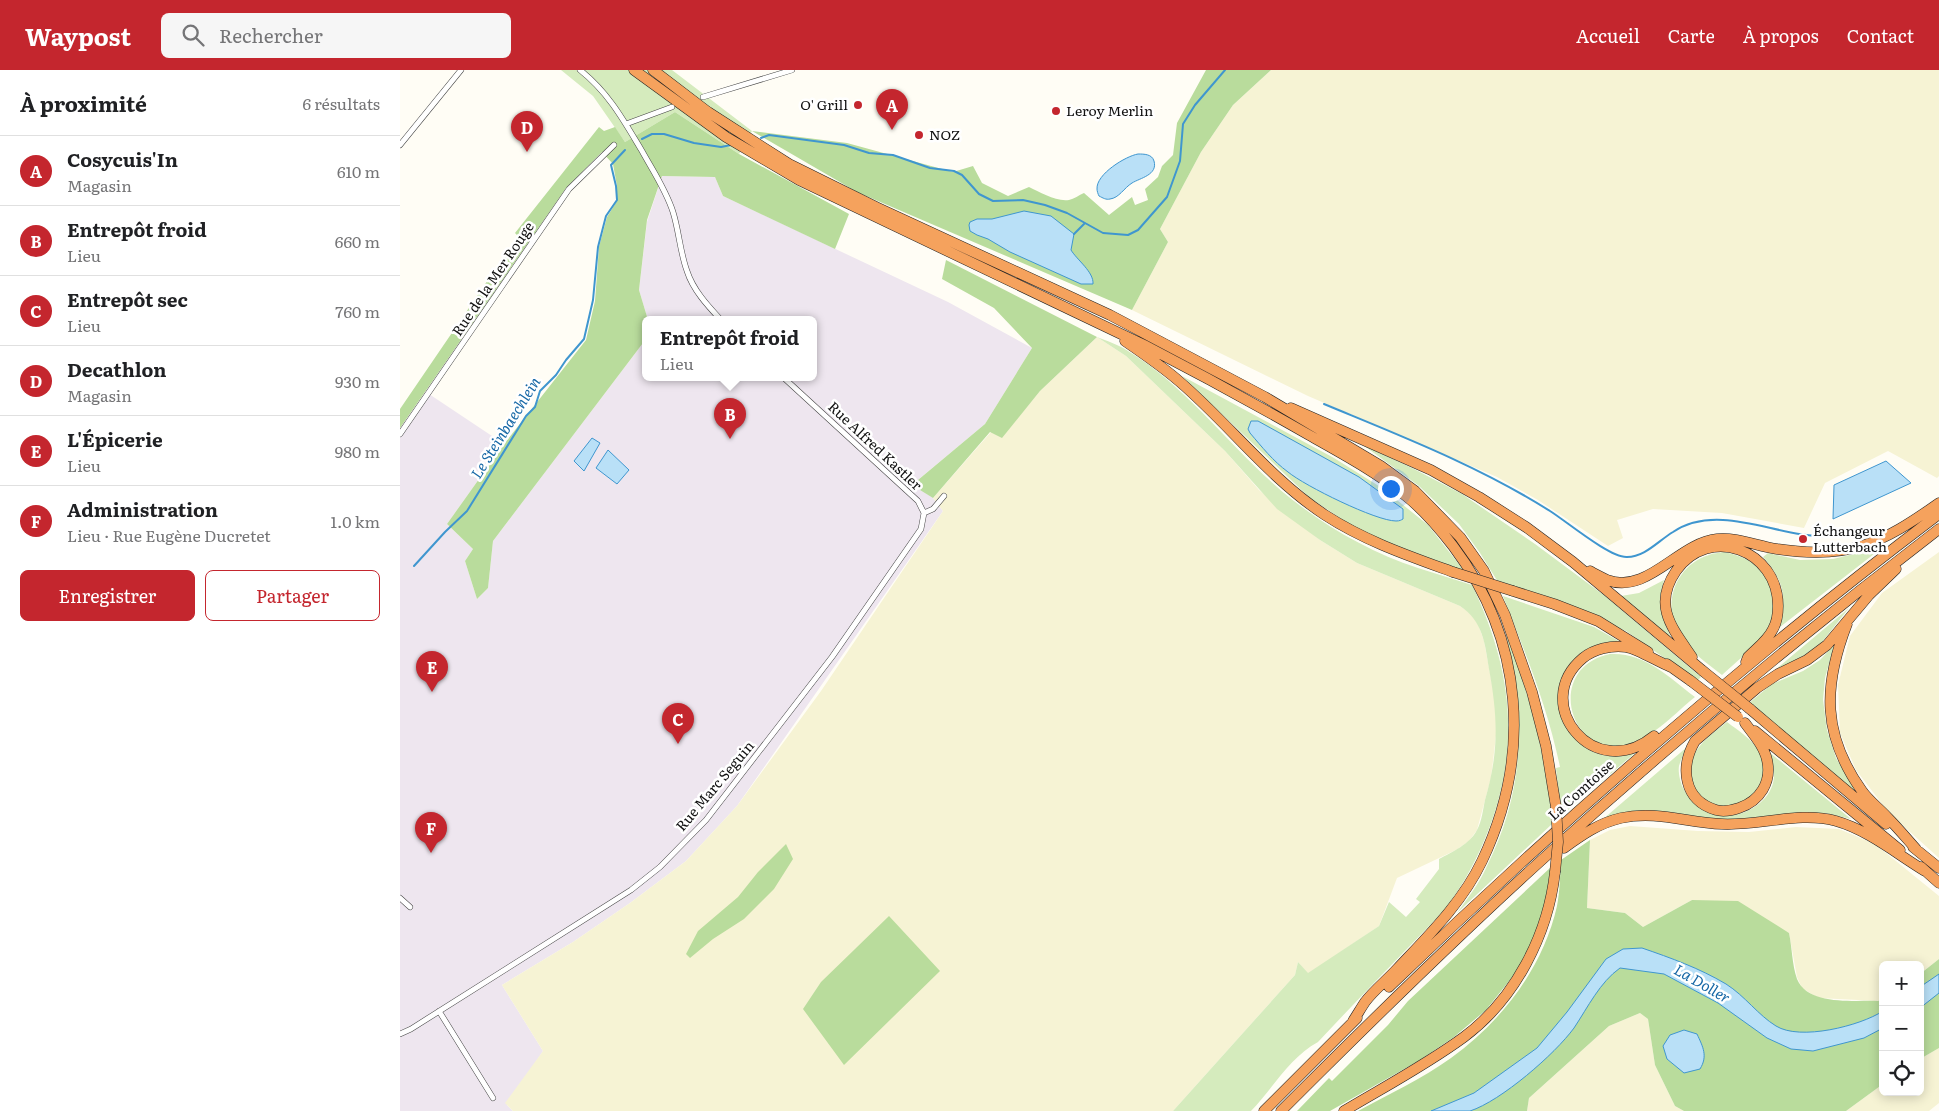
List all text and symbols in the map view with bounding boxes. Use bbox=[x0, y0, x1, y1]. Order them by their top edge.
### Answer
search box bbox=[161, 13, 511, 58]
text: Waypost bbox=[25, 18, 131, 53]
icon: search bbox=[179, 21, 207, 49]
text: Rechercher bbox=[219, 21, 323, 49]
text: Accueil bbox=[1576, 22, 1640, 49]
text: Carte bbox=[1668, 22, 1715, 49]
text: À propos bbox=[1743, 22, 1819, 49]
text: Contact bbox=[1847, 22, 1914, 49]
text: À proximité bbox=[20, 87, 147, 118]
pin: A bbox=[876, 89, 908, 130]
text: 6 résultats bbox=[302, 91, 380, 115]
place label: O' Grill bbox=[800, 94, 848, 114]
marker: O' Grill bbox=[852, 99, 864, 111]
place label: Leroy Merlin bbox=[1066, 100, 1153, 120]
marker: Leroy Merlin bbox=[1050, 105, 1062, 117]
pin: D bbox=[511, 111, 543, 152]
place label: NOZ bbox=[929, 124, 960, 144]
marker: NOZ bbox=[913, 129, 925, 141]
text: Cosycuis'In bbox=[67, 145, 178, 173]
text: A bbox=[30, 159, 42, 183]
text: 610 m bbox=[337, 159, 380, 183]
text: Magasin bbox=[67, 173, 132, 197]
text: Entrepôt froid bbox=[67, 215, 207, 243]
street label: Rue de la Mer Rouge bbox=[446, 217, 538, 340]
text: B bbox=[30, 229, 42, 253]
text: 660 m bbox=[335, 229, 380, 253]
text: Lieu bbox=[67, 243, 101, 267]
text: Entrepôt sec bbox=[67, 285, 188, 313]
text: C bbox=[30, 299, 42, 323]
text: 760 m bbox=[335, 299, 380, 323]
text: Lieu bbox=[67, 313, 101, 337]
popup bbox=[642, 316, 817, 381]
text: Entrepôt froid bbox=[660, 323, 799, 351]
text: Lieu bbox=[660, 351, 694, 375]
text: Decathlon bbox=[67, 355, 166, 383]
text: D bbox=[30, 369, 42, 393]
text: 930 m bbox=[335, 369, 380, 393]
water label: Le Steinbaechlein bbox=[464, 372, 545, 483]
text: Magasin bbox=[67, 383, 132, 407]
street label: Rue Alfred Kastler bbox=[824, 396, 927, 494]
pin: B bbox=[714, 398, 746, 439]
text: L'Épicerie bbox=[67, 425, 163, 453]
text: E bbox=[31, 439, 41, 463]
text: 980 m bbox=[335, 439, 380, 463]
text: Lieu bbox=[67, 453, 101, 477]
your location bbox=[1378, 476, 1404, 502]
text: Administration bbox=[67, 495, 218, 523]
text: F bbox=[31, 509, 41, 533]
text: 1.0 km bbox=[331, 509, 380, 533]
place label: Échangeur Lutterbach bbox=[1813, 520, 1887, 556]
text: Lieu · Rue Eugène Ducretet bbox=[67, 523, 271, 547]
marker: Échangeur Lutterbach bbox=[1797, 533, 1809, 545]
button: Enregistrer bbox=[20, 570, 195, 621]
button: Partager bbox=[205, 570, 380, 621]
pin: E bbox=[416, 651, 448, 692]
pin: C bbox=[662, 703, 694, 744]
street label: Rue Marc Seguin bbox=[671, 736, 758, 835]
street label: La Comtoise bbox=[1543, 754, 1618, 824]
pin: F bbox=[415, 812, 447, 853]
water label: La Doller bbox=[1670, 957, 1735, 1008]
map controls bbox=[1879, 961, 1924, 1096]
button: + bbox=[1879, 961, 1924, 1006]
button: − bbox=[1879, 1006, 1924, 1051]
button: locate bbox=[1879, 1051, 1924, 1096]

